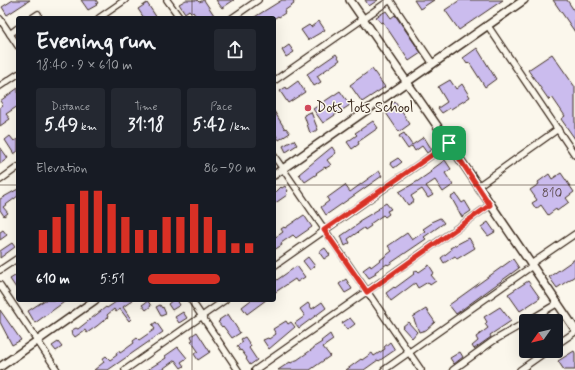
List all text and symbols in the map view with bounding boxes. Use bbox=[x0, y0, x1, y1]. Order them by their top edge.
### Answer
text: Evening run bbox=[36, 28, 156, 56]
button: share bbox=[214, 29, 256, 71]
text: 18:40 · 9 × 610 m bbox=[36, 57, 133, 74]
place label: Dots Tots School bbox=[316, 98, 414, 118]
text: Distance bbox=[51, 100, 90, 114]
text: Time bbox=[134, 100, 158, 114]
text: Pace bbox=[210, 100, 232, 114]
marker: Dots Tots School bbox=[303, 103, 313, 113]
text: 5.49 bbox=[44, 114, 78, 136]
text: 31:18 bbox=[128, 114, 164, 136]
text: 5:42 bbox=[193, 114, 226, 136]
text: km bbox=[78, 120, 97, 134]
text: /km bbox=[226, 120, 250, 134]
pin bbox=[432, 126, 466, 160]
icon: arrive bbox=[438, 132, 460, 154]
text: Elevation bbox=[36, 160, 87, 177]
text: 86–90 m bbox=[204, 160, 256, 177]
house number: 810 bbox=[542, 185, 563, 202]
text: 610 m bbox=[36, 271, 70, 288]
text: 5:51 bbox=[100, 271, 125, 288]
north arrow bbox=[519, 314, 563, 358]
map controls bbox=[519, 314, 563, 358]

